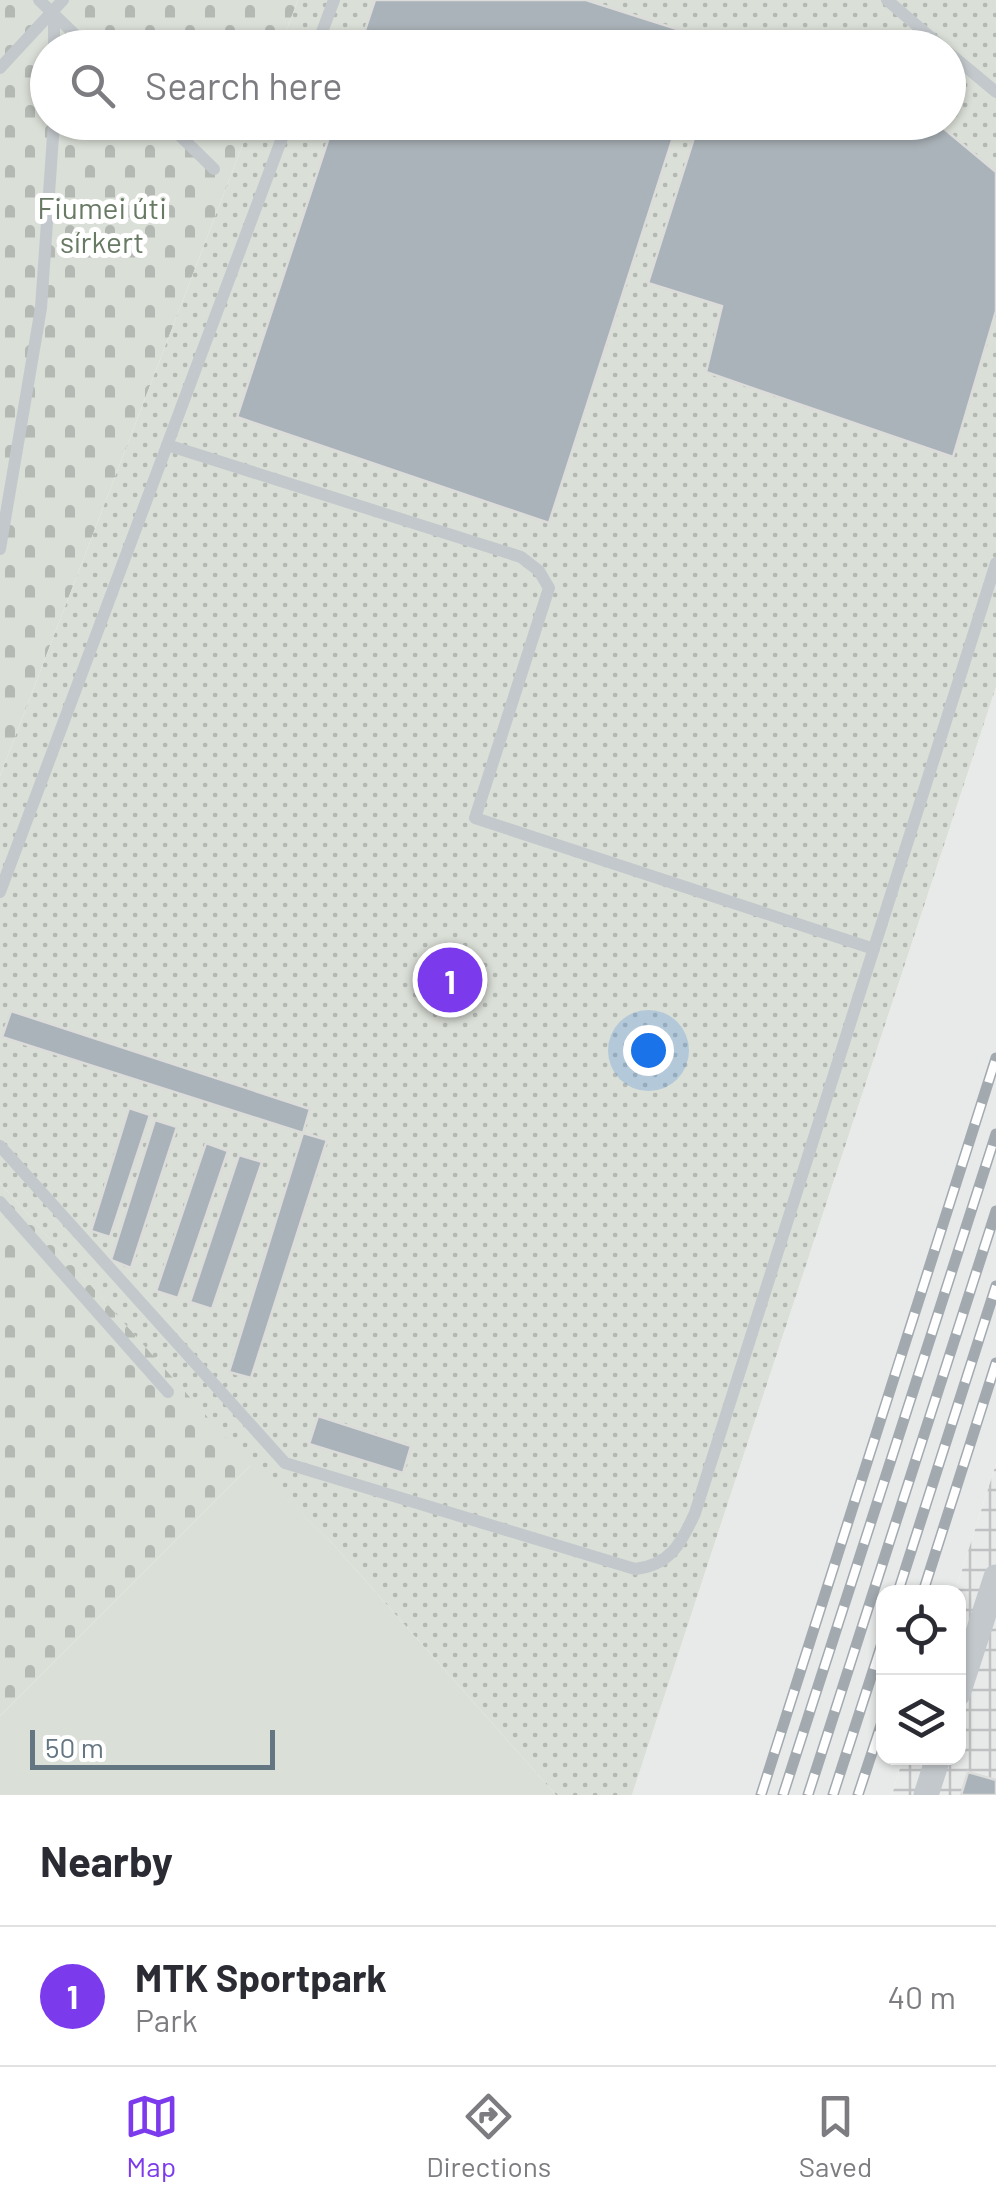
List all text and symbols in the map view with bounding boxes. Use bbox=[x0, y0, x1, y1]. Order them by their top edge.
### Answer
search box bbox=[30, 30, 966, 140]
icon: search bbox=[65, 58, 120, 113]
text: Search here bbox=[145, 62, 343, 108]
park label: Fiumei úti sírkert bbox=[37, 189, 167, 259]
pin: 1 bbox=[418, 942, 482, 1018]
your location bbox=[623, 1025, 674, 1076]
map controls bbox=[876, 1585, 966, 1765]
button: locate bbox=[876, 1585, 966, 1675]
button: layers bbox=[876, 1675, 966, 1765]
scale bar bbox=[30, 1725, 275, 1770]
text: 50 m bbox=[45, 1730, 104, 1764]
text: Nearby bbox=[40, 1835, 173, 1885]
text: MTK Sportpark bbox=[135, 1954, 387, 2000]
text: 1 bbox=[67, 1977, 78, 2015]
text: 40 m bbox=[887, 1977, 956, 2015]
text: Park bbox=[135, 2000, 198, 2038]
tab: Map bbox=[124, 2089, 179, 2183]
tab: Directions bbox=[426, 2089, 551, 2183]
tab: Saved bbox=[799, 2089, 872, 2183]

